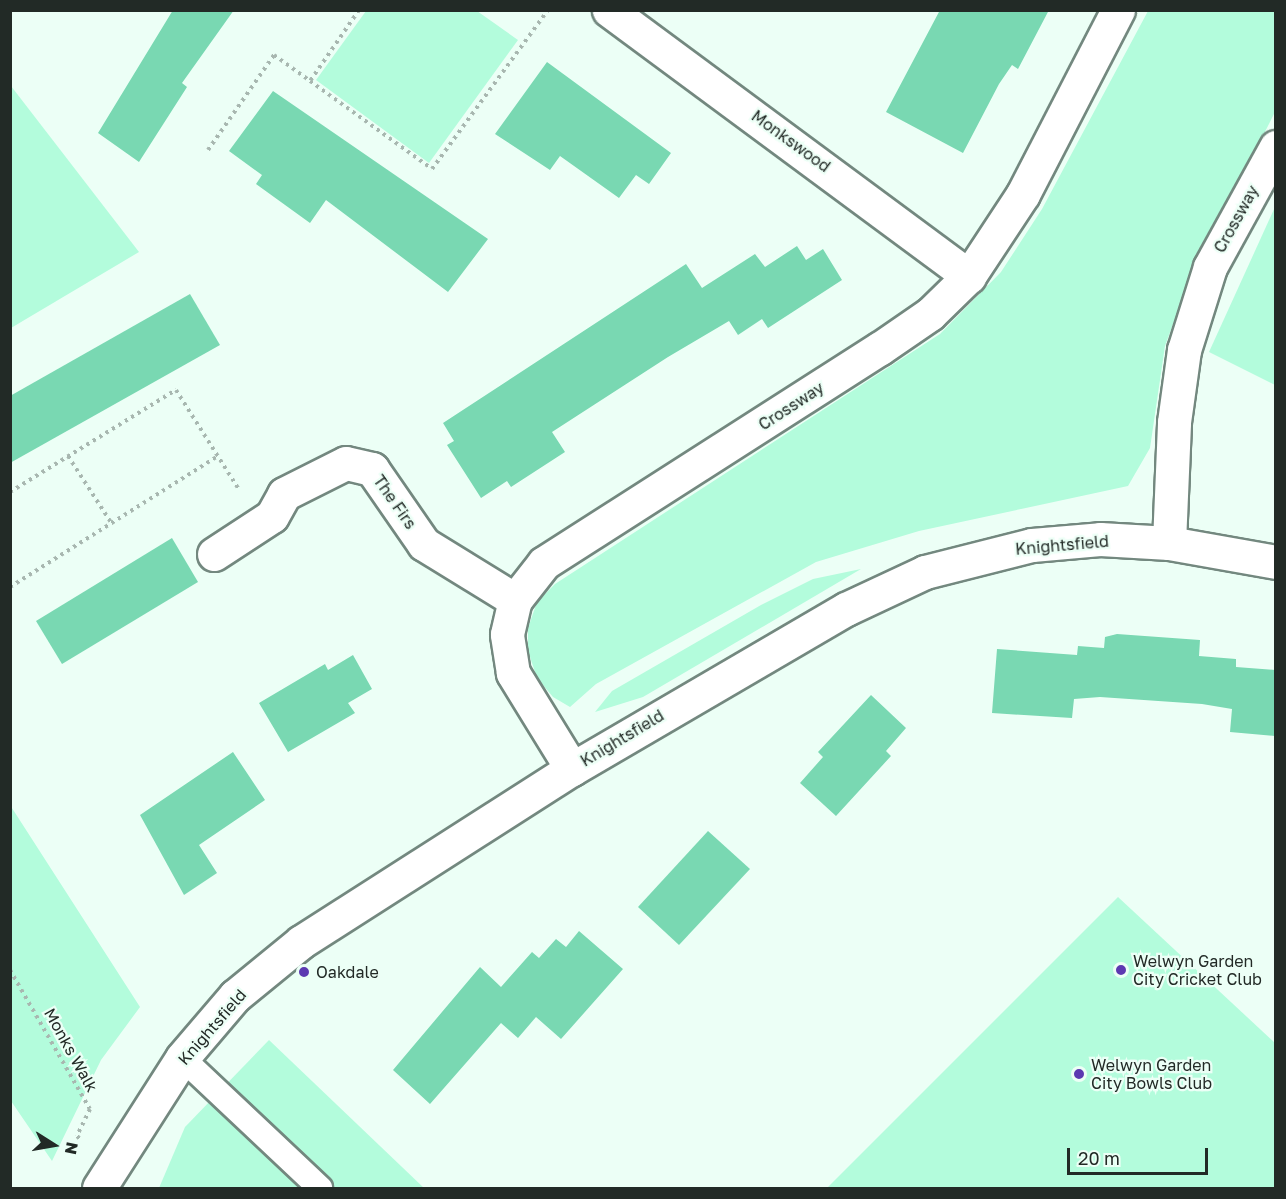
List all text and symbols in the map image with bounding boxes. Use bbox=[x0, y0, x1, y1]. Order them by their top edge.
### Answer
street label: Monkswood bbox=[748, 106, 834, 176]
street label: Crossway bbox=[1210, 182, 1262, 256]
street label: Crossway bbox=[755, 378, 827, 434]
street label: The Firs bbox=[369, 471, 421, 533]
street label: Knightsfield bbox=[1014, 531, 1110, 559]
street label: Knightsfield bbox=[577, 706, 667, 770]
place label: Welwyn Garden City Cricket Club bbox=[1133, 951, 1262, 989]
place label: Oakdale bbox=[316, 962, 379, 982]
marker: Welwyn Garden City Cricket Club bbox=[1114, 963, 1128, 977]
marker: Oakdale bbox=[297, 965, 311, 979]
street label: Knightsfield bbox=[174, 985, 250, 1069]
street label: Monks Walk bbox=[40, 1005, 102, 1095]
place label: Welwyn Garden City Bowls Club bbox=[1091, 1055, 1212, 1093]
marker: Welwyn Garden City Bowls Club bbox=[1072, 1067, 1086, 1081]
north arrow bbox=[24, 1115, 84, 1175]
scale bar bbox=[1070, 1136, 1211, 1174]
text: N bbox=[61, 1141, 83, 1156]
text: 20 m bbox=[1078, 1147, 1120, 1169]

